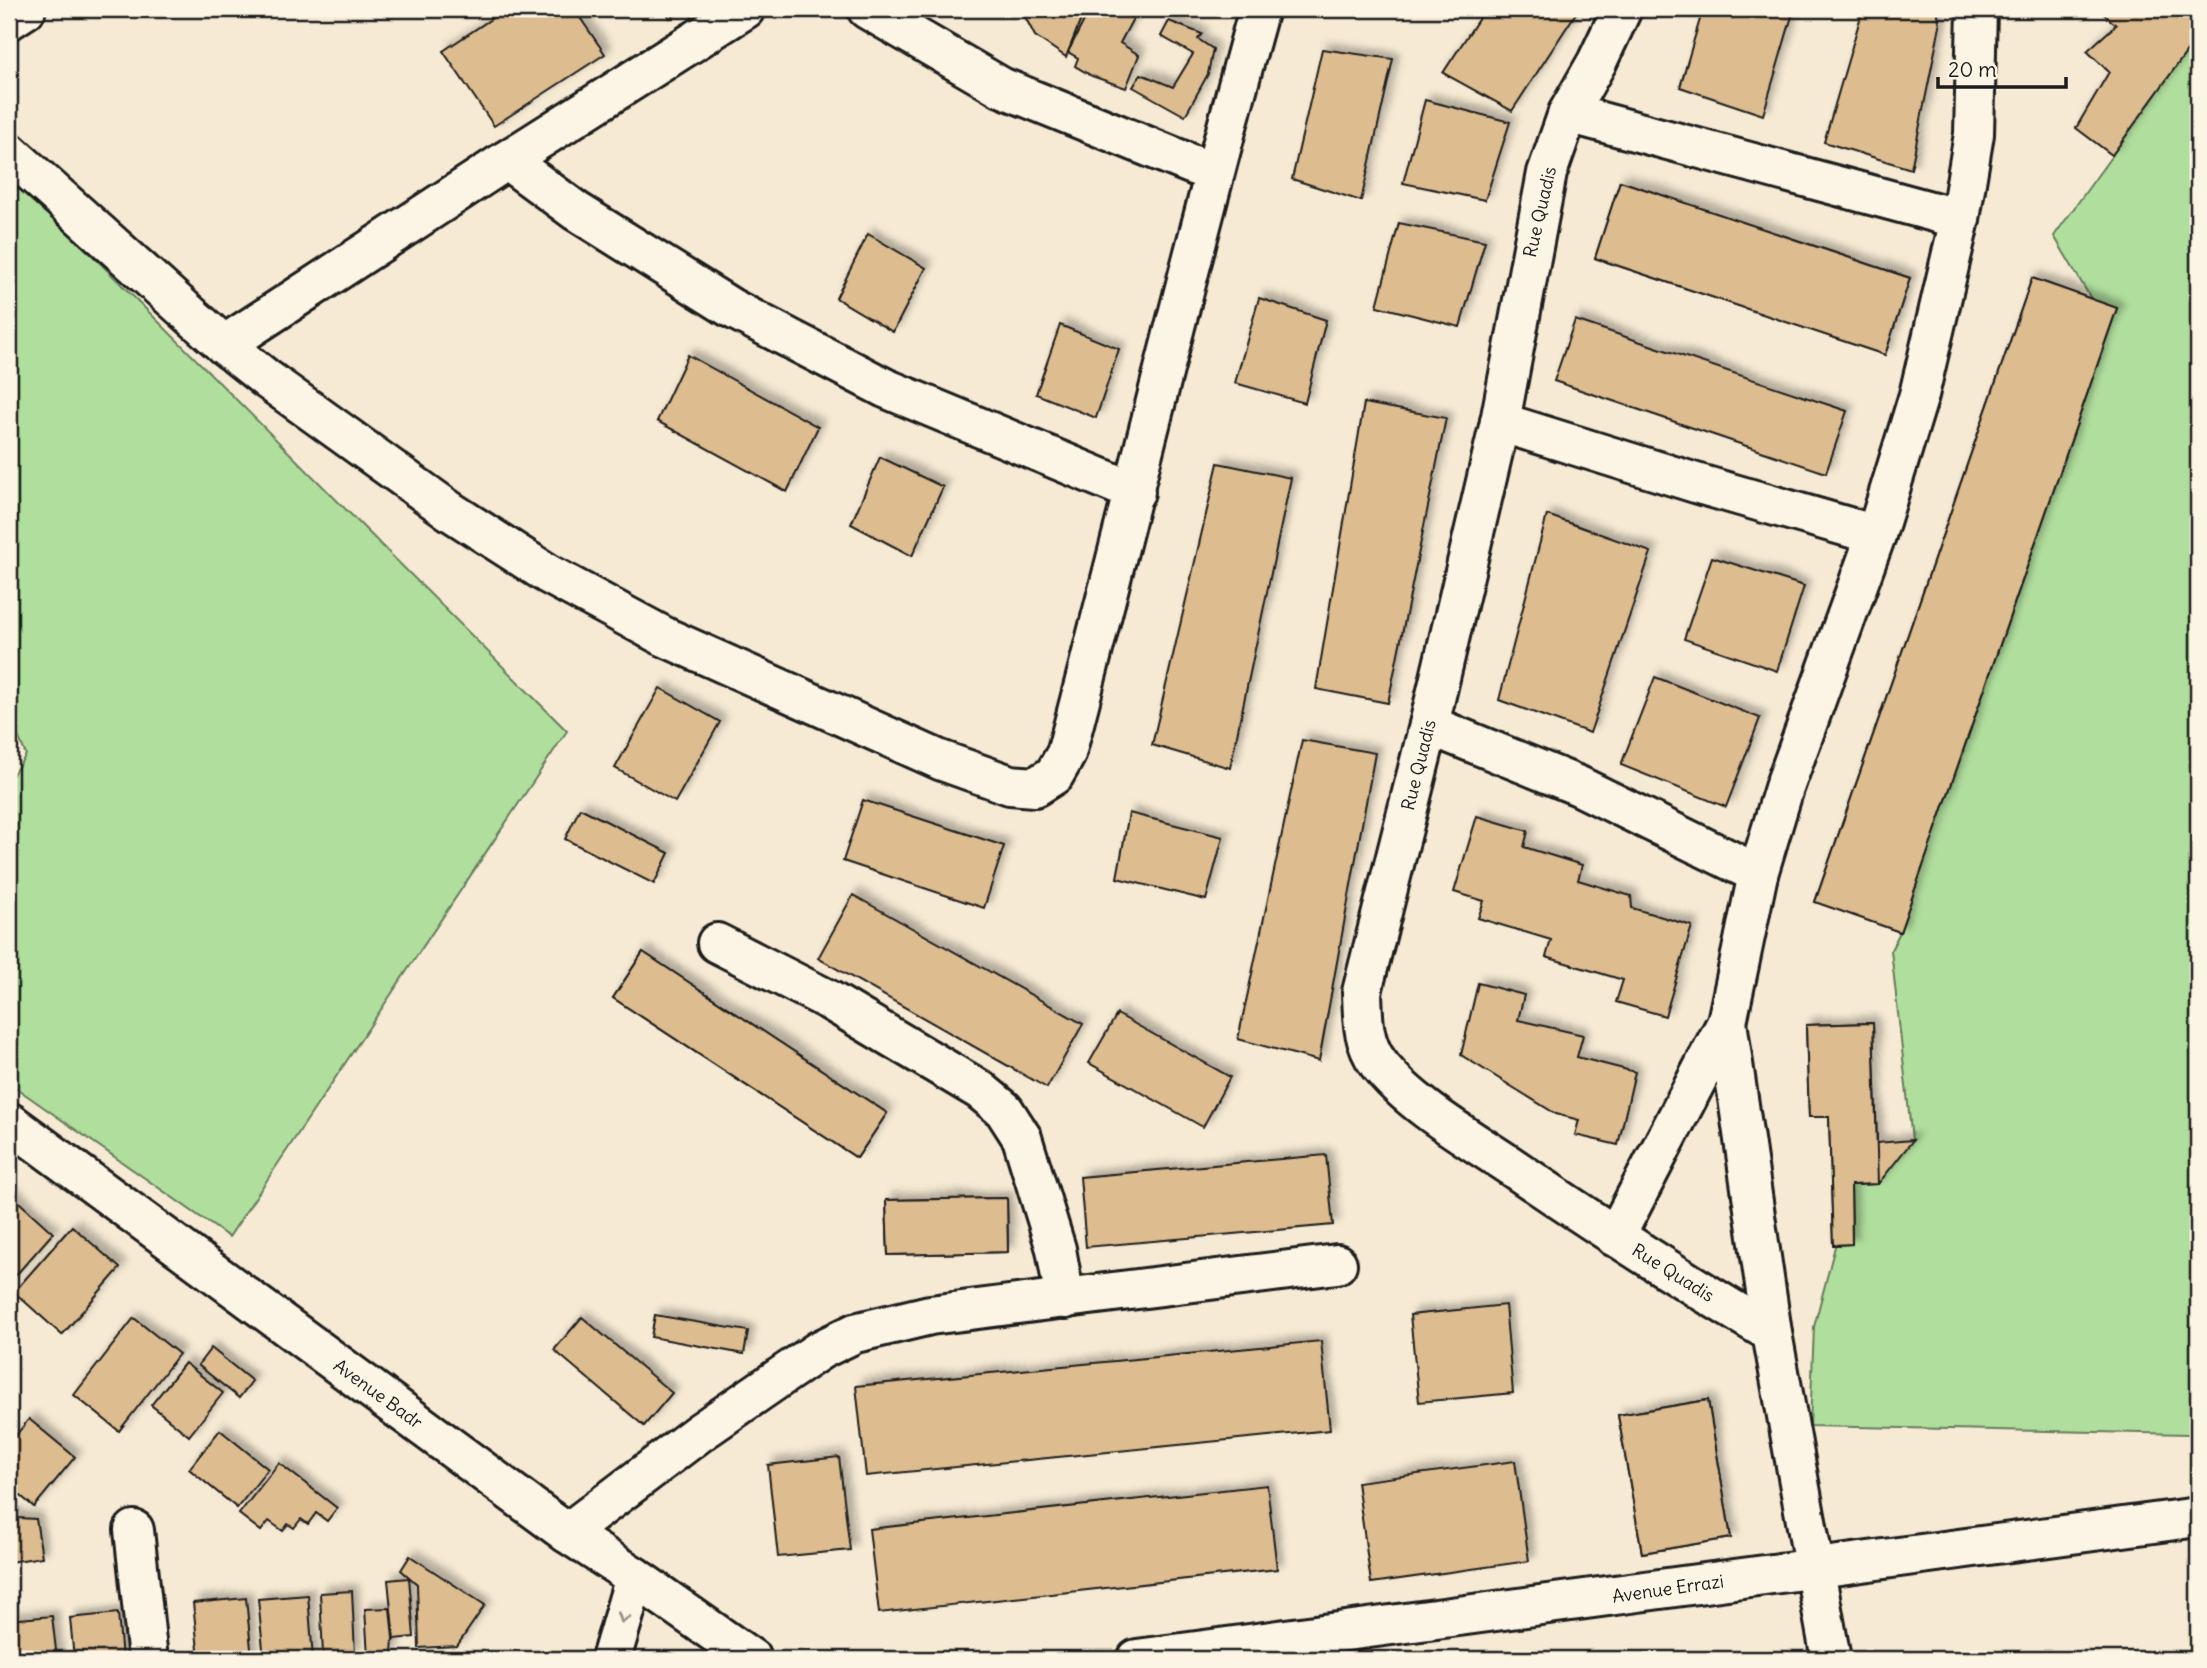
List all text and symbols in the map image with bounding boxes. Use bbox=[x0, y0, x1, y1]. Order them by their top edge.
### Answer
scale bar bbox=[1938, 46, 2065, 90]
text: 20 m bbox=[1948, 56, 1997, 83]
street label: Rue Quadis bbox=[1518, 164, 1561, 260]
street label: Rue Quadis bbox=[1396, 717, 1441, 813]
street label: Rue Quadis bbox=[1628, 1238, 1719, 1307]
street label: Avenue Badr bbox=[329, 1354, 428, 1434]
street label: Avenue Errazi bbox=[1611, 1569, 1725, 1608]
one-way arrow bbox=[617, 1612, 631, 1624]

